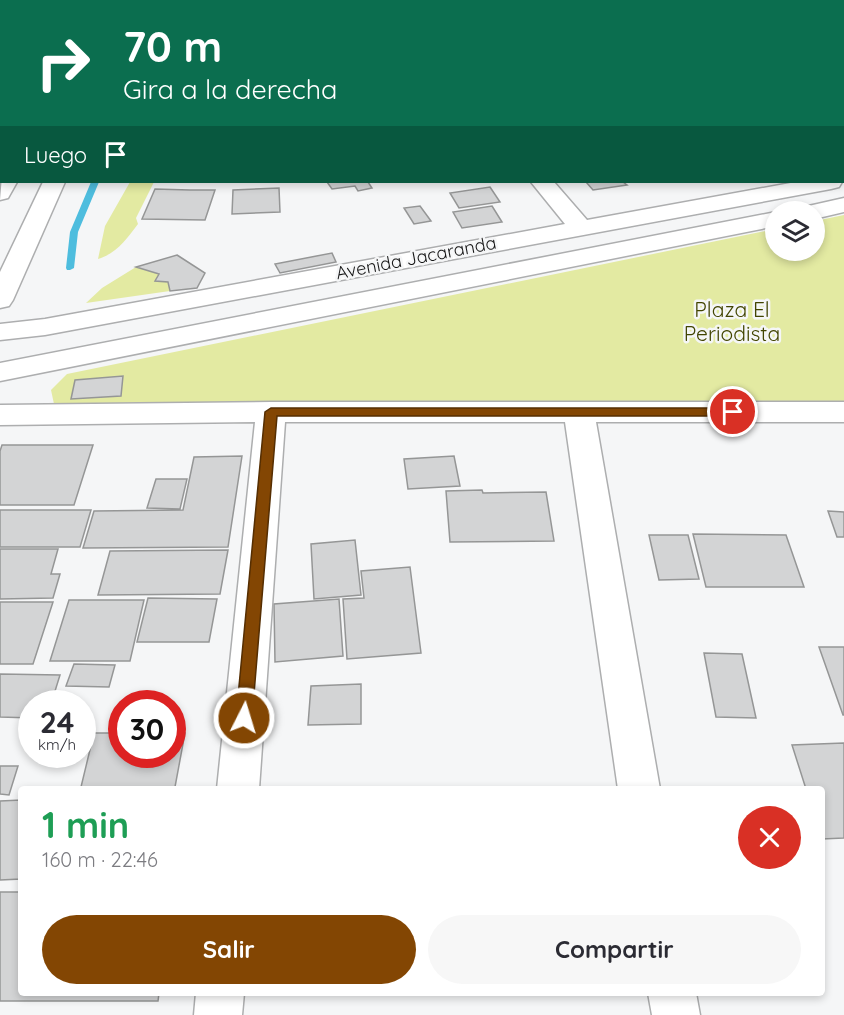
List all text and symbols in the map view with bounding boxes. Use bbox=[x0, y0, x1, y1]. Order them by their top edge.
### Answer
text: 70 m bbox=[123, 20, 222, 73]
icon: right bbox=[24, 24, 102, 102]
text: Gira a la derecha bbox=[123, 72, 337, 106]
icon: arrive bbox=[99, 138, 132, 171]
text: Luego bbox=[24, 141, 87, 169]
map controls bbox=[765, 201, 825, 261]
button: layers bbox=[765, 201, 825, 261]
street label: Avenida Jacaranda bbox=[334, 231, 498, 284]
park label: Plaza El Periodista bbox=[684, 296, 780, 346]
pin bbox=[707, 386, 758, 437]
icon: arrive bbox=[716, 395, 749, 428]
position arrow bbox=[212, 686, 276, 750]
speed limit sign: 30 bbox=[108, 690, 186, 768]
text: 24 bbox=[40, 703, 74, 741]
text: km/h bbox=[38, 735, 76, 754]
text: 1 min bbox=[42, 802, 129, 847]
button: close bbox=[738, 806, 801, 869]
text: 160 m · 22:46 bbox=[42, 847, 158, 872]
button: Salir bbox=[42, 915, 416, 984]
button: Compartir bbox=[428, 915, 801, 984]

